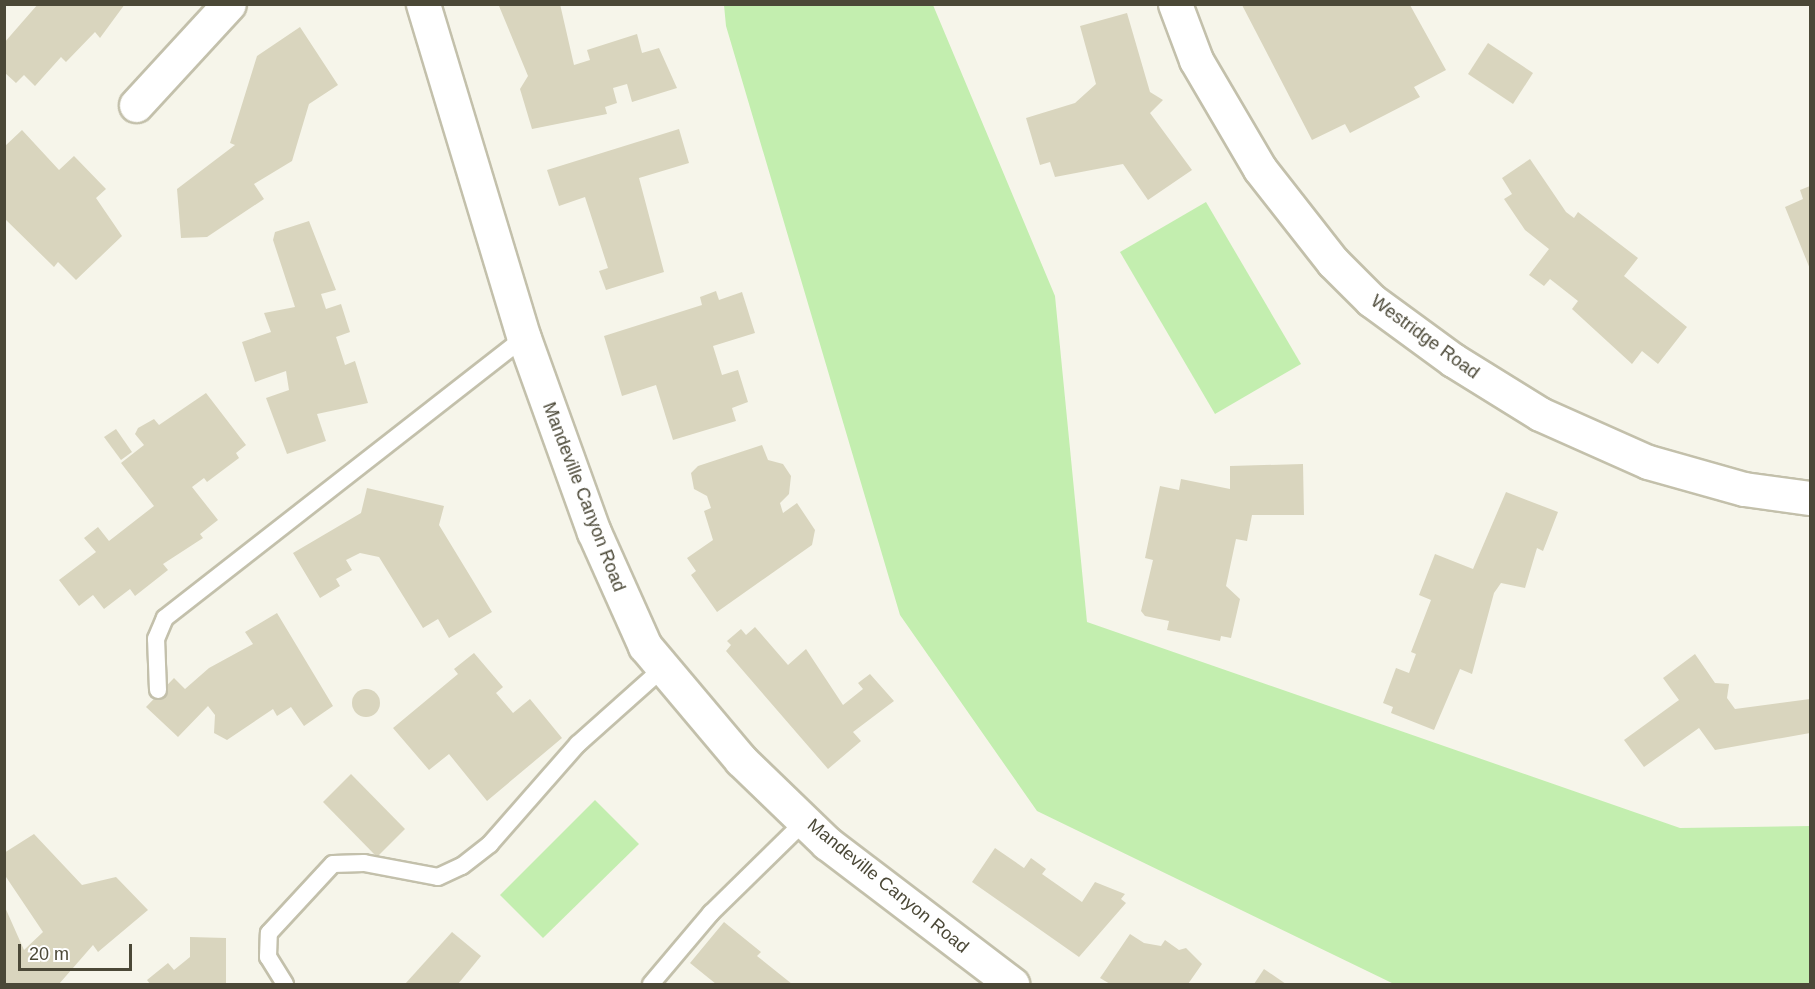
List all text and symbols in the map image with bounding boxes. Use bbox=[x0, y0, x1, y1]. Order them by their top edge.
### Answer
street label: Westridge Road bbox=[1367, 290, 1483, 384]
street label: Mandeville Canyon Road bbox=[538, 399, 630, 595]
street label: Mandeville Canyon Road bbox=[803, 814, 973, 958]
scale bar bbox=[21, 932, 135, 970]
text: 20 m bbox=[29, 944, 69, 964]

